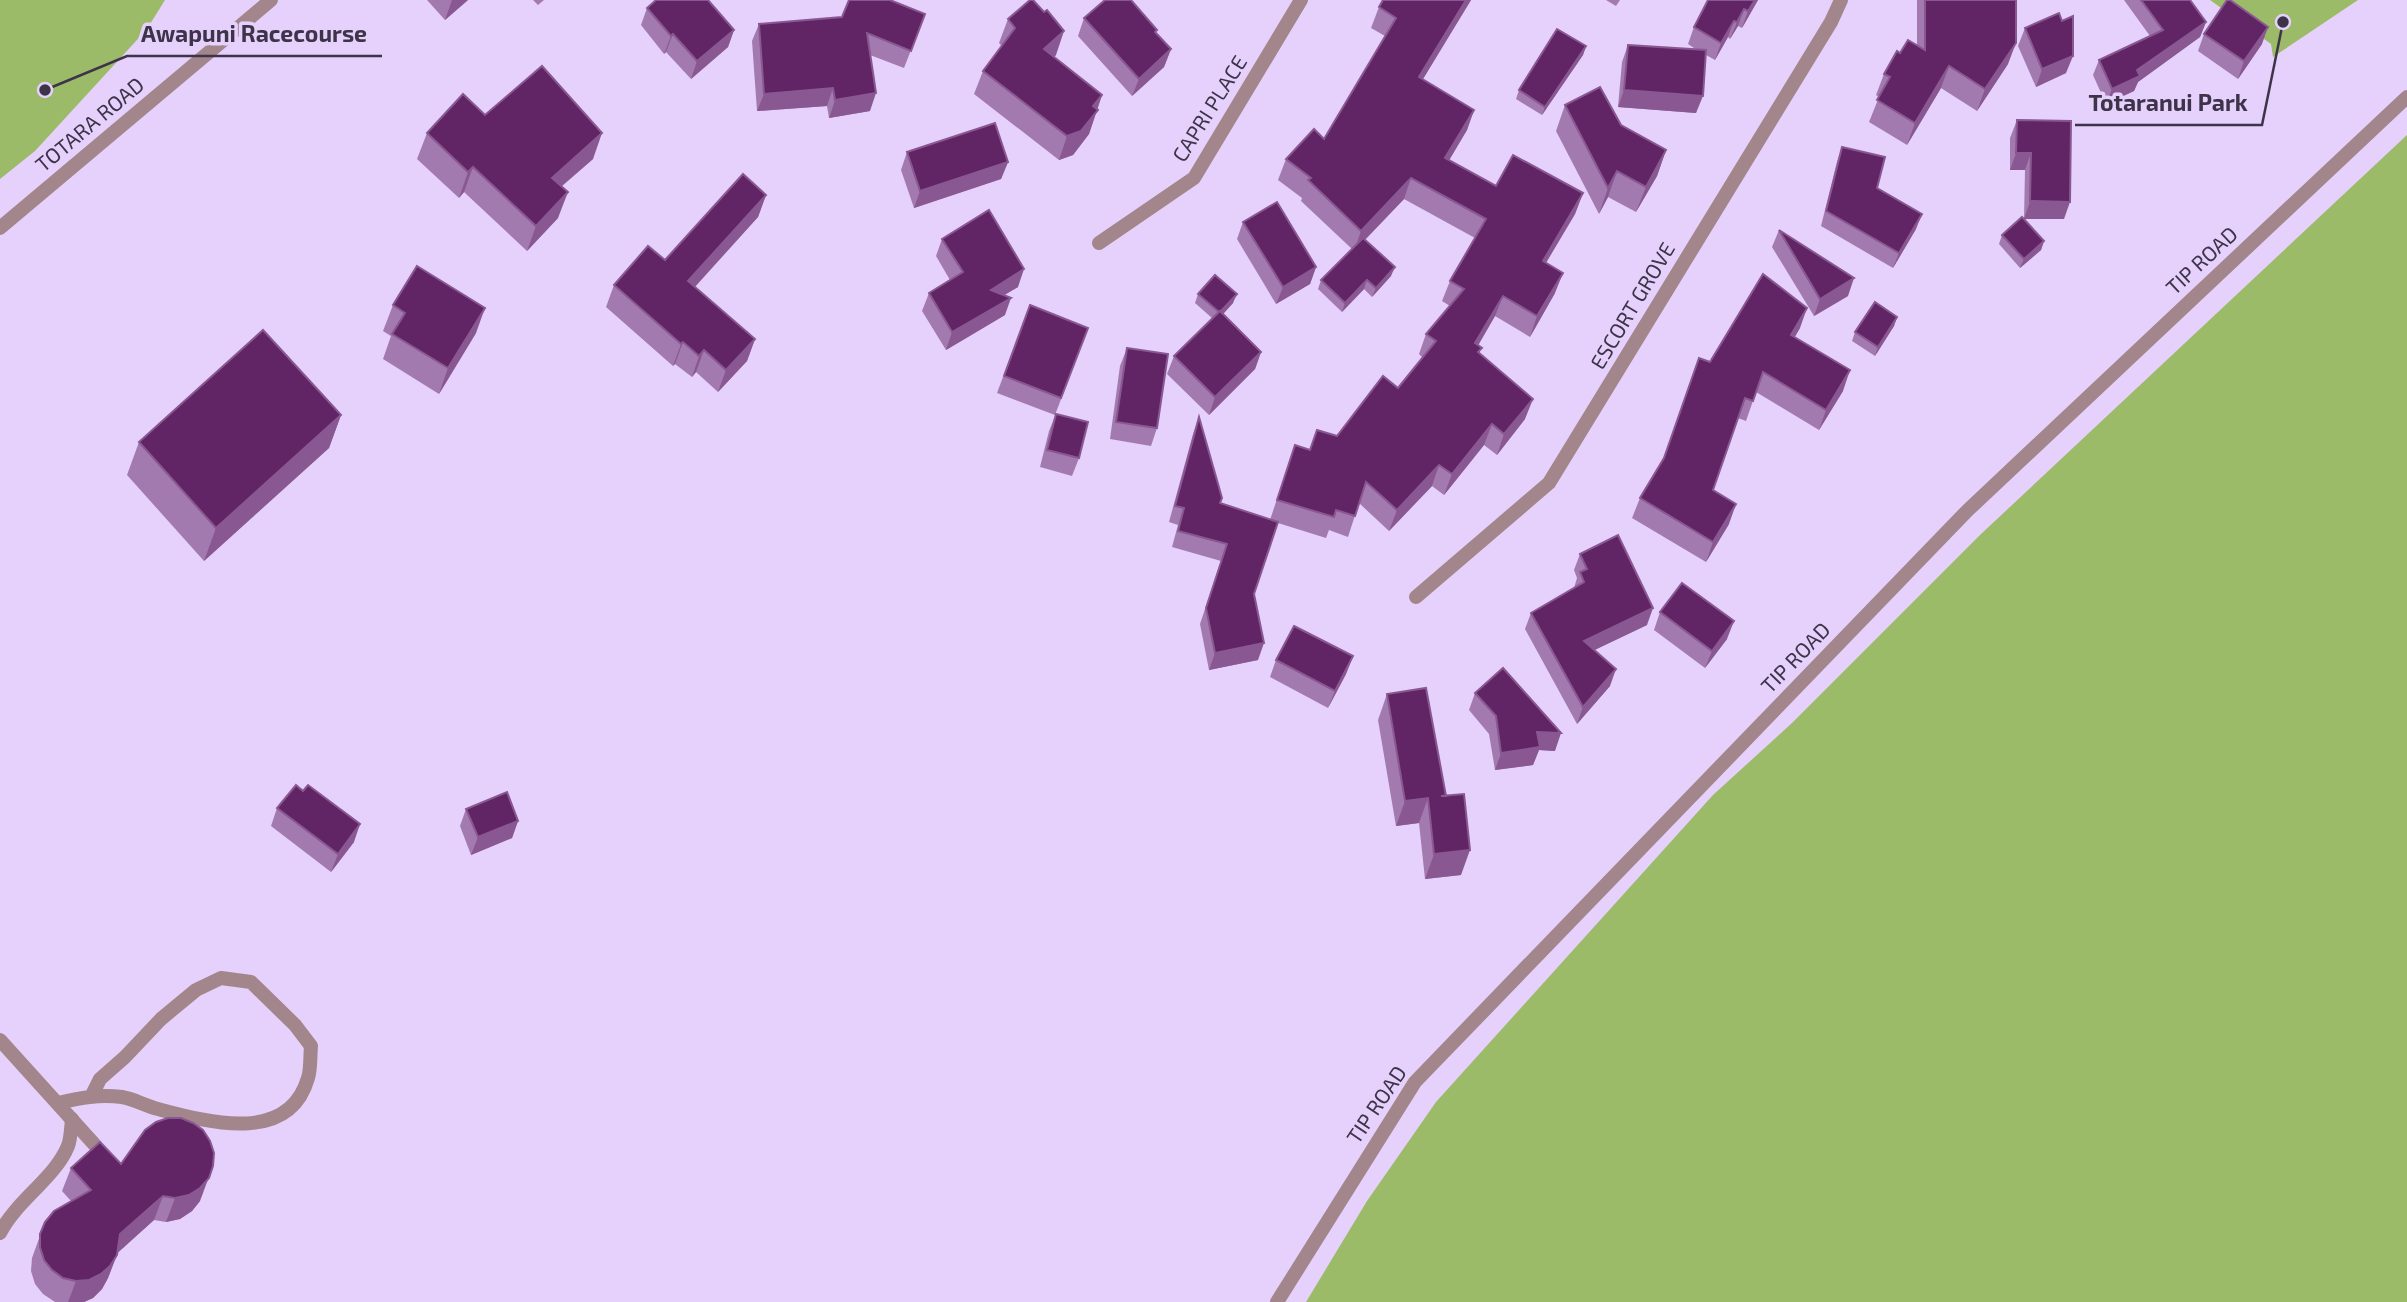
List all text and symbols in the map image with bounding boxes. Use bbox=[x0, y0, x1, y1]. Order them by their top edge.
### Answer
callout: Awapuni Racecourse bbox=[127, 12, 382, 56]
text: Awapuni Racecourse bbox=[141, 19, 367, 47]
street label: CAPRI PLACE bbox=[1166, 50, 1251, 166]
street label: TOTARA ROAD bbox=[30, 71, 148, 176]
callout: Totaranui Park bbox=[2075, 81, 2262, 125]
text: Totaranui Park bbox=[2088, 88, 2248, 116]
street label: TIP ROAD bbox=[2160, 221, 2242, 299]
street label: ESCORT GROVE bbox=[1584, 237, 1679, 373]
street label: TIP ROAD bbox=[1755, 617, 1835, 697]
street label: TIP ROAD bbox=[1341, 1061, 1411, 1148]

